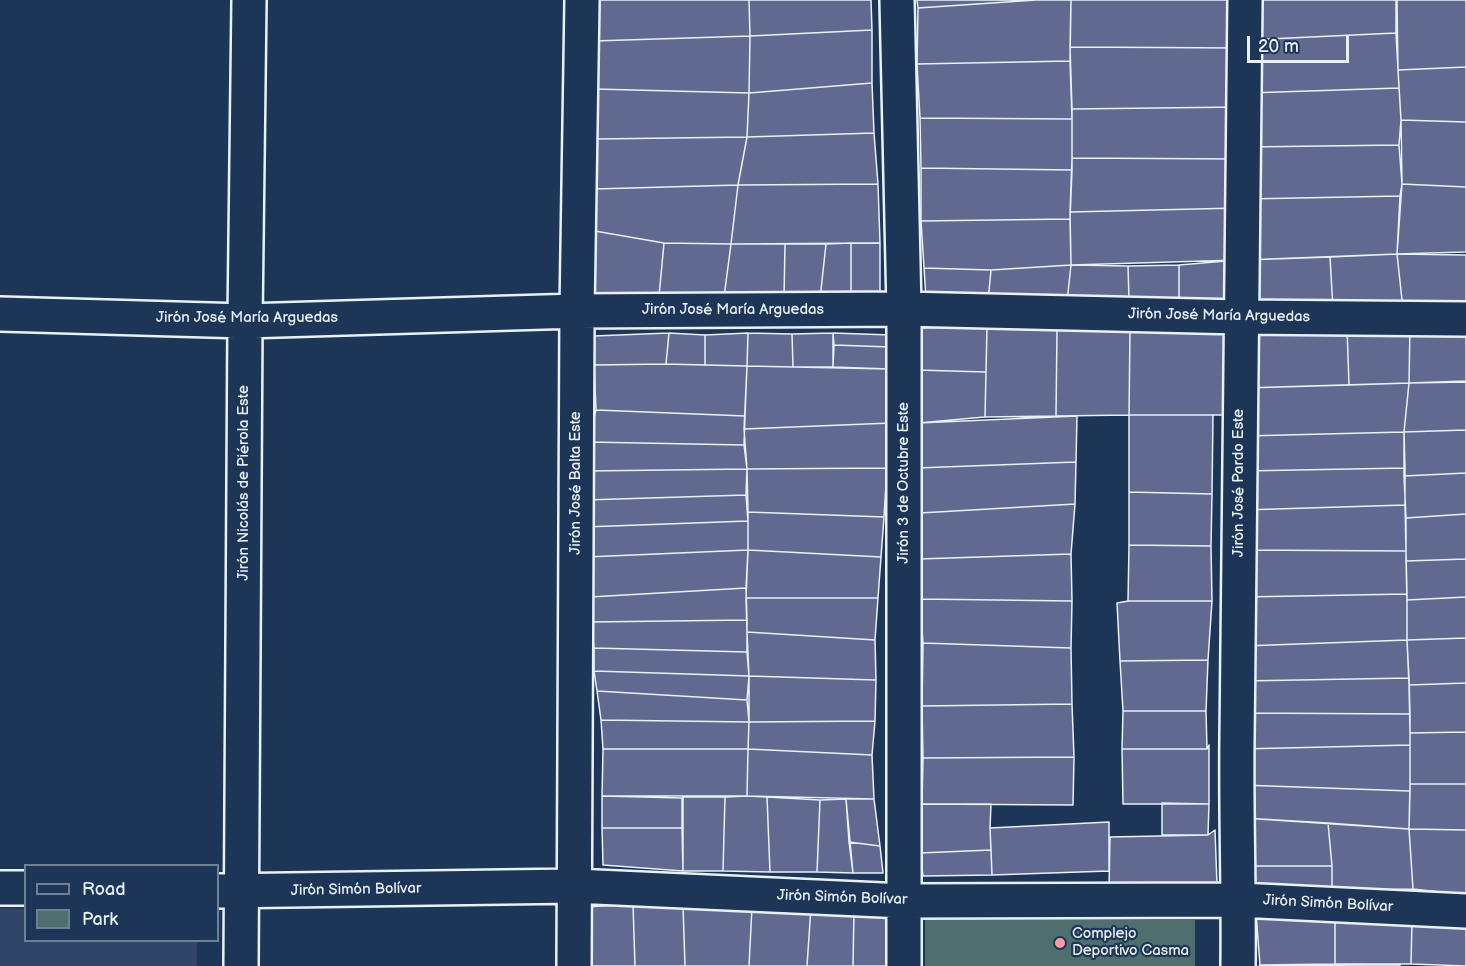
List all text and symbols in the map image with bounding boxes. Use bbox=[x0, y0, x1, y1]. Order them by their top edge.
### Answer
scale bar bbox=[1250, 24, 1352, 62]
text: 20 m bbox=[1258, 36, 1299, 57]
street label: Jirón José María Arguedas bbox=[642, 301, 824, 319]
street label: Jirón José María Arguedas bbox=[1128, 305, 1310, 327]
street label: Jirón José María Arguedas bbox=[156, 309, 338, 327]
street label: Jirón Nicolás de Piérola Este bbox=[235, 385, 253, 581]
street label: Jirón 3 de Octubre Este bbox=[895, 402, 913, 564]
street label: Jirón José Pardo Este bbox=[1230, 409, 1248, 557]
street label: Jirón José Balta Este bbox=[567, 411, 585, 555]
legend bbox=[24, 864, 219, 942]
text: Road bbox=[82, 879, 126, 900]
street label: Jirón Simón Bolívar bbox=[291, 880, 421, 900]
street label: Jirón Simón Bolívar bbox=[776, 887, 908, 909]
street label: Jirón Simón Bolívar bbox=[1262, 892, 1394, 916]
text: Park bbox=[82, 909, 118, 930]
place label: Complejo Deportivo Casma bbox=[1072, 925, 1189, 960]
marker: Complejo Deportivo Casma bbox=[1053, 936, 1067, 950]

